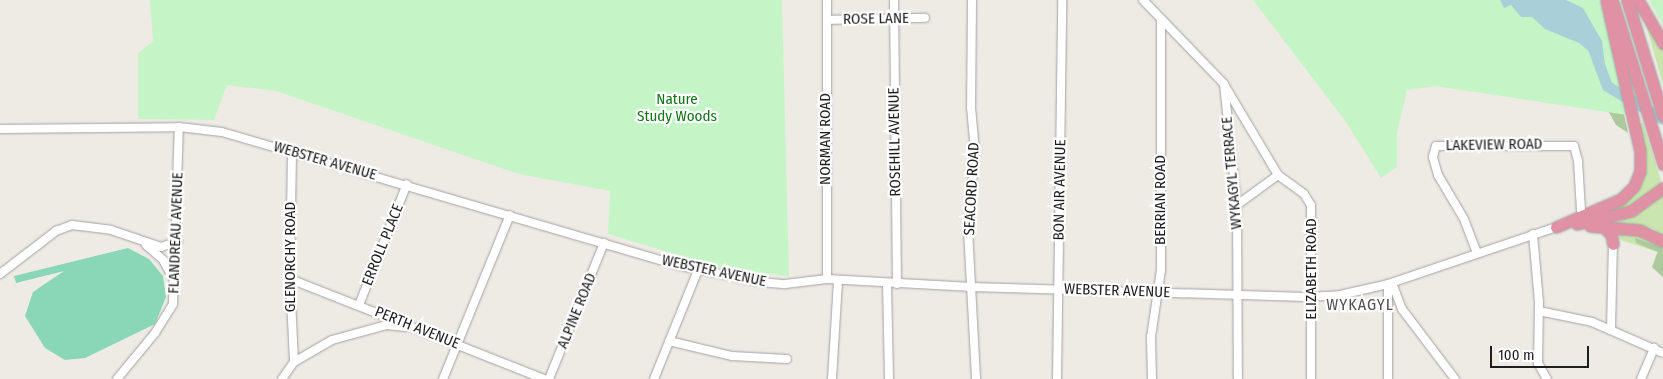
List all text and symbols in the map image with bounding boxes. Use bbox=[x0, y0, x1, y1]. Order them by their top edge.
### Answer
street label: ROSE LANE bbox=[843, 9, 909, 29]
street label: ROSEHILL AVENUE bbox=[885, 87, 905, 197]
park label: Nature Study Woods bbox=[637, 90, 717, 125]
street label: NORMAN ROAD bbox=[817, 93, 835, 185]
street label: WYKAGYL TERRACE bbox=[1218, 116, 1246, 230]
street label: LAKEVIEW ROAD bbox=[1445, 135, 1543, 155]
street label: WEBSTER AVENUE bbox=[271, 138, 379, 184]
street label: BON AIR AVENUE bbox=[1050, 139, 1070, 241]
street label: SEACORD ROAD bbox=[961, 142, 983, 236]
street label: BERRIAN ROAD bbox=[1152, 155, 1170, 245]
street label: FLANDREAU AVENUE bbox=[165, 172, 187, 294]
street label: GLENORCHY ROAD bbox=[282, 202, 300, 312]
street label: ERROLL PLACE bbox=[358, 202, 408, 288]
street label: ELIZABETH ROAD bbox=[1303, 218, 1321, 320]
street label: WEBSTER AVENUE bbox=[660, 251, 768, 291]
street label: ALPINE ROAD bbox=[554, 271, 600, 351]
street label: WEBSTER AVENUE bbox=[1064, 280, 1170, 302]
district label: WYKAGYL bbox=[1325, 295, 1395, 315]
street label: PERTH AVENUE bbox=[372, 303, 462, 353]
scale bar bbox=[1493, 336, 1592, 368]
text: 100 m bbox=[1498, 346, 1535, 364]

